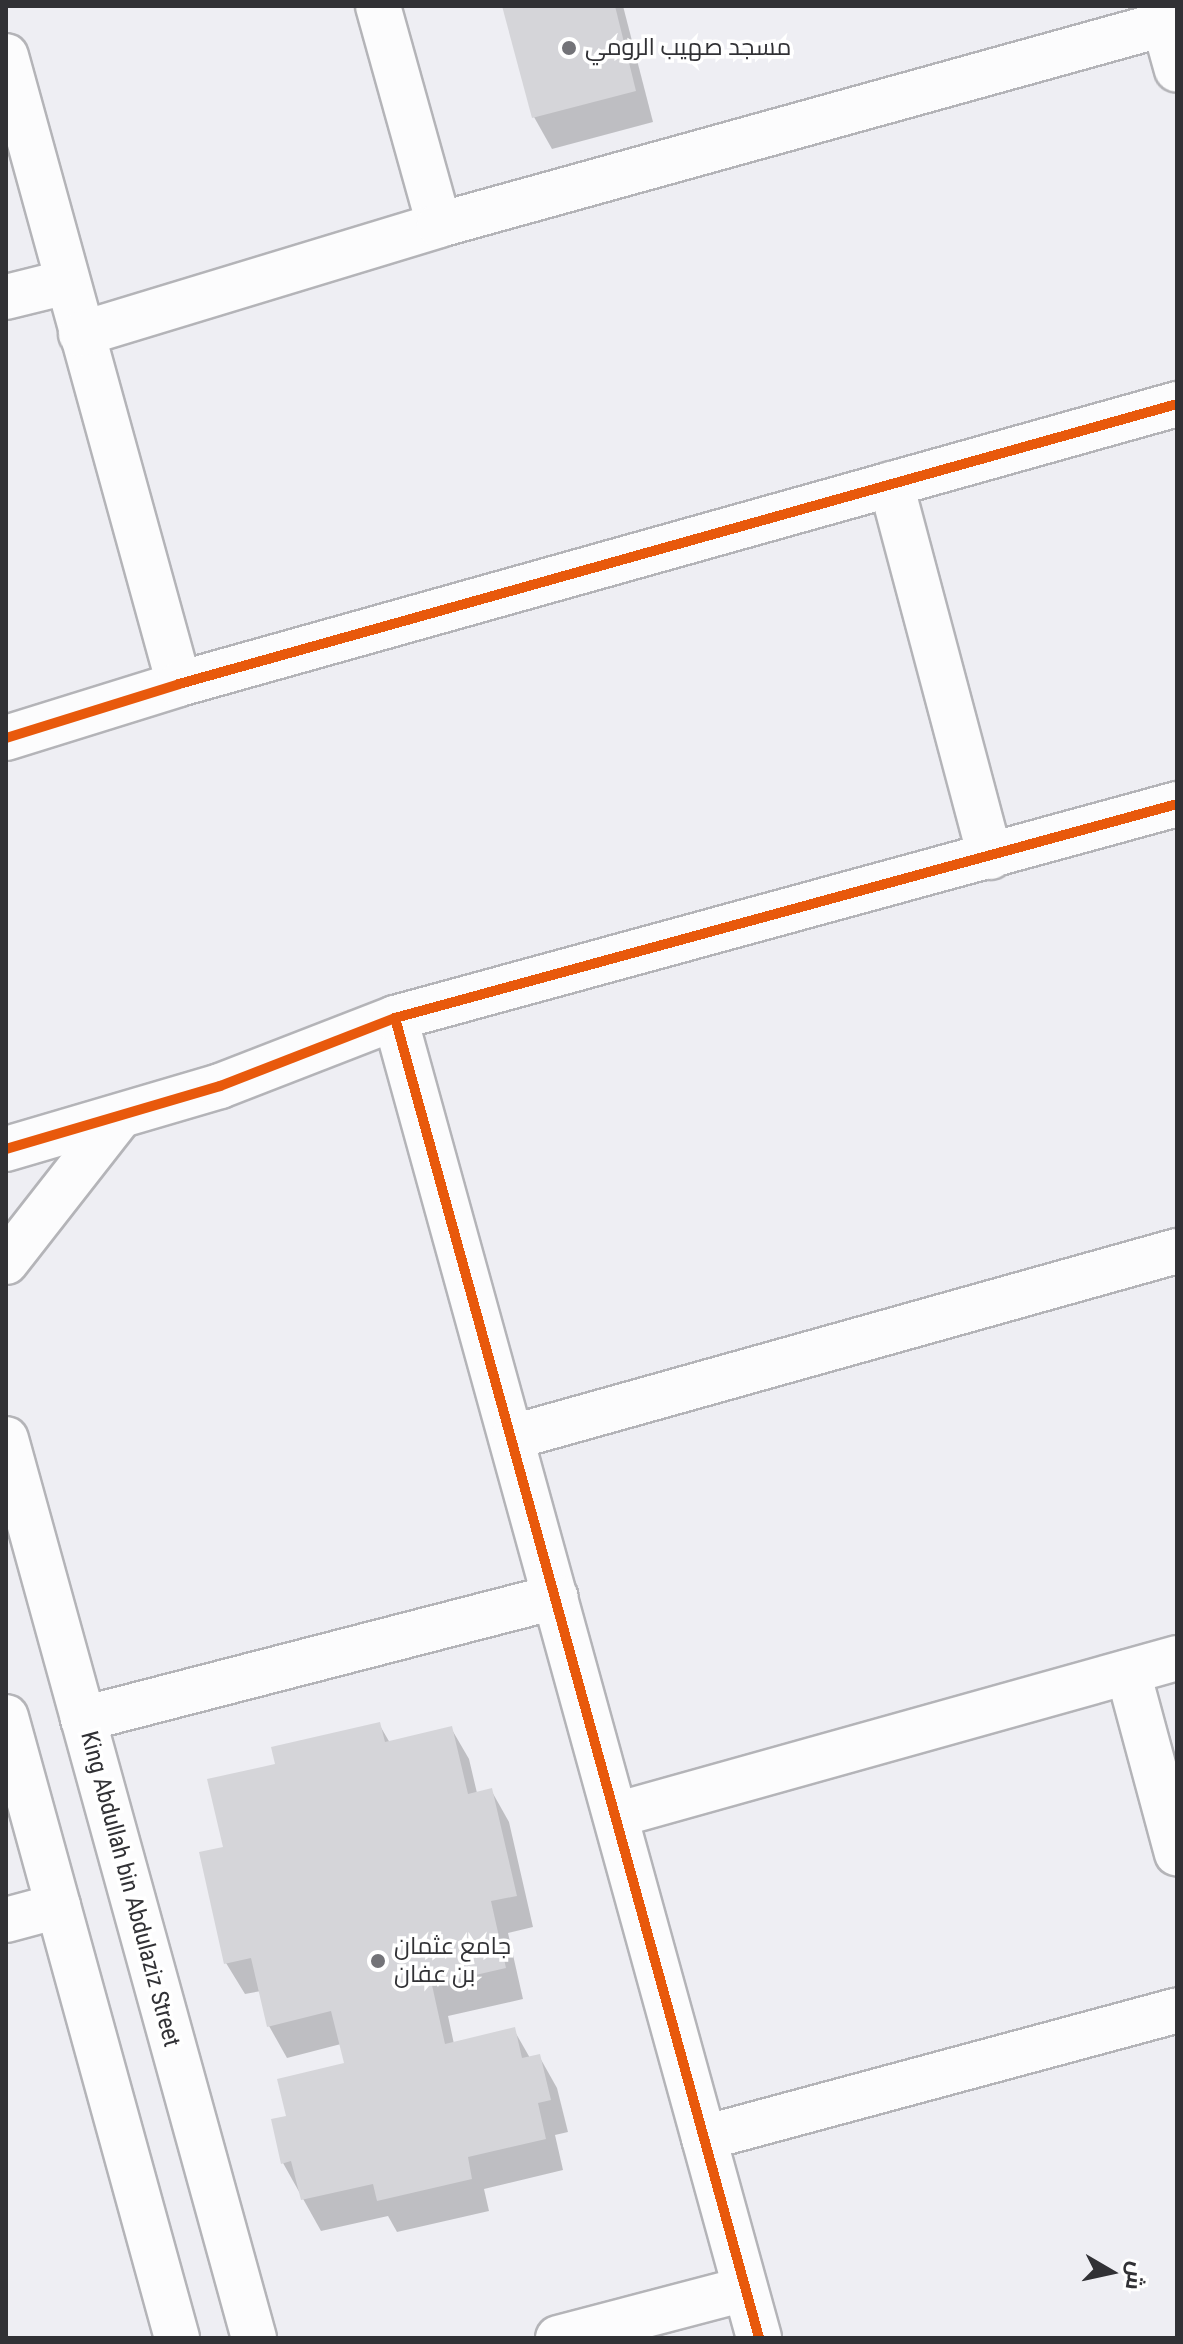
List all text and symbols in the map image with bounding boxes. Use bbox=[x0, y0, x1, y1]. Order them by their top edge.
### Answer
place label: مسجد صهيب الرومي bbox=[585, 34, 792, 62]
marker: مسجد صهيب الرومي bbox=[560, 39, 578, 57]
street label: King Abdullah bin Abdulaziz Street bbox=[74, 1728, 186, 2050]
place label: جامع عثمان بن عفان bbox=[394, 1933, 511, 1989]
marker: جامع عثمان بن عفان bbox=[369, 1952, 387, 1970]
north arrow bbox=[1071, 2232, 1151, 2312]
text: ش bbox=[1121, 2260, 1150, 2292]

